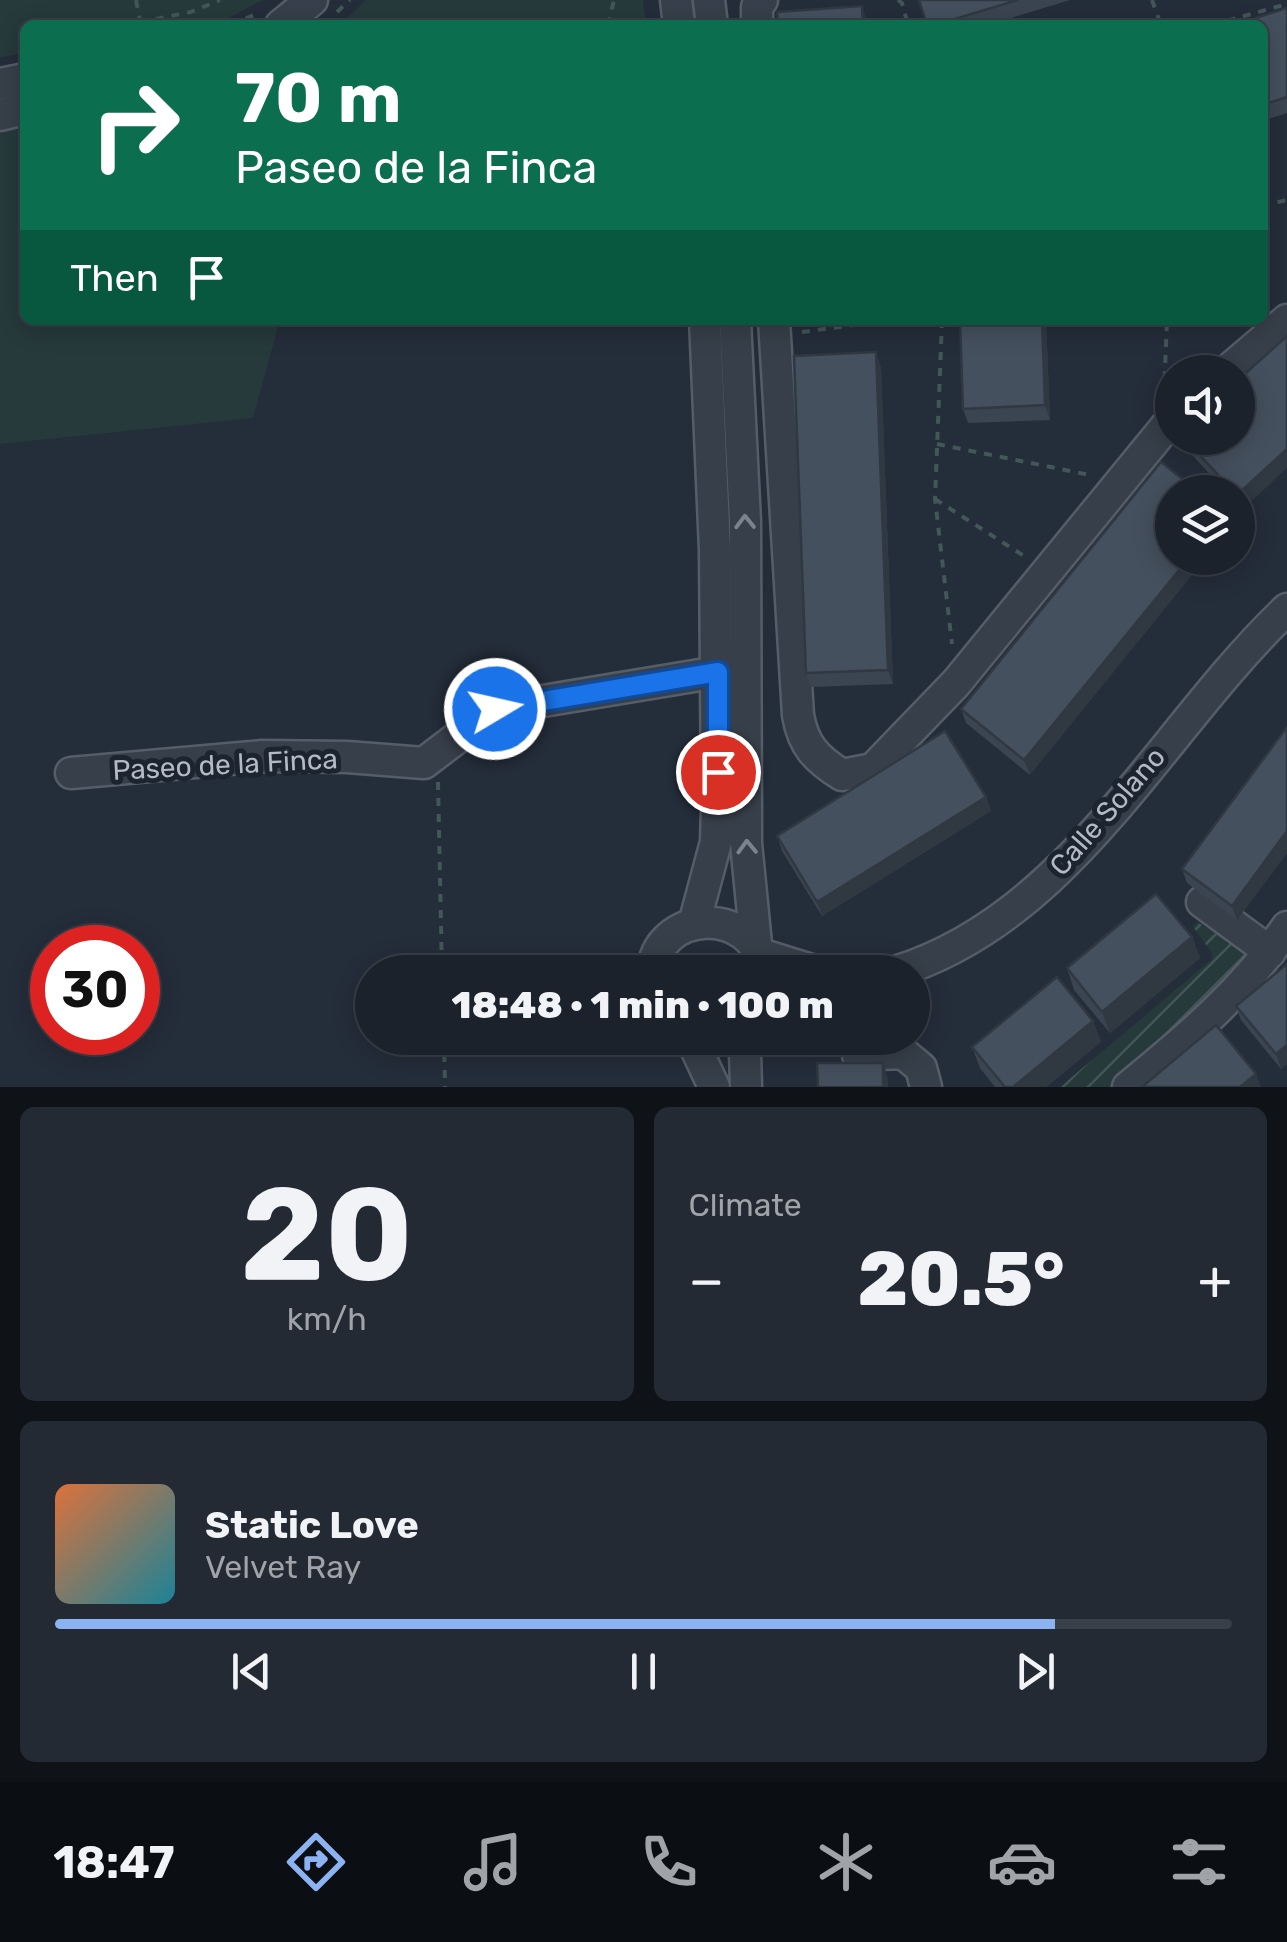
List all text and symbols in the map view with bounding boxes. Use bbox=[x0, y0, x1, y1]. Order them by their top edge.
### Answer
text: 70 m bbox=[235, 57, 402, 140]
icon: right bbox=[70, 60, 200, 190]
text: Paseo de la Finca bbox=[235, 141, 597, 194]
icon: arrive bbox=[179, 250, 234, 305]
text: Then bbox=[70, 255, 159, 301]
map controls bbox=[1155, 355, 1255, 575]
button: sound bbox=[1155, 355, 1255, 455]
button: layers bbox=[1155, 475, 1255, 575]
one-way arrow bbox=[734, 513, 755, 529]
position arrow bbox=[443, 657, 547, 761]
pin bbox=[676, 730, 761, 815]
street label: Calle Solano bbox=[1043, 740, 1172, 882]
street label: Paseo de la Finca bbox=[112, 742, 338, 787]
icon: arrive bbox=[691, 745, 746, 800]
one-way arrow bbox=[737, 838, 758, 854]
speed limit sign: 30 bbox=[30, 925, 160, 1055]
text: 18:48 · 1 min · 100 m bbox=[451, 982, 834, 1028]
text: 20 bbox=[240, 1157, 413, 1312]
text: Climate bbox=[689, 1186, 802, 1224]
text: 20.5° bbox=[858, 1235, 1064, 1324]
text: − bbox=[689, 1248, 724, 1313]
text: + bbox=[1198, 1248, 1232, 1313]
text: km/h bbox=[287, 1300, 367, 1338]
text: Static Love bbox=[205, 1502, 419, 1548]
text: Velvet Ray bbox=[205, 1548, 361, 1586]
icon: previous bbox=[224, 1644, 279, 1699]
icon: pause bbox=[616, 1644, 671, 1699]
icon: next bbox=[1008, 1644, 1063, 1699]
icon: directions bbox=[281, 1827, 351, 1897]
icon: music bbox=[458, 1827, 528, 1897]
icon: phone bbox=[634, 1827, 704, 1897]
icon: climate bbox=[811, 1827, 881, 1897]
icon: car bbox=[987, 1827, 1057, 1897]
icon: filters bbox=[1164, 1827, 1234, 1897]
text: 18:47 bbox=[53, 1836, 175, 1889]

